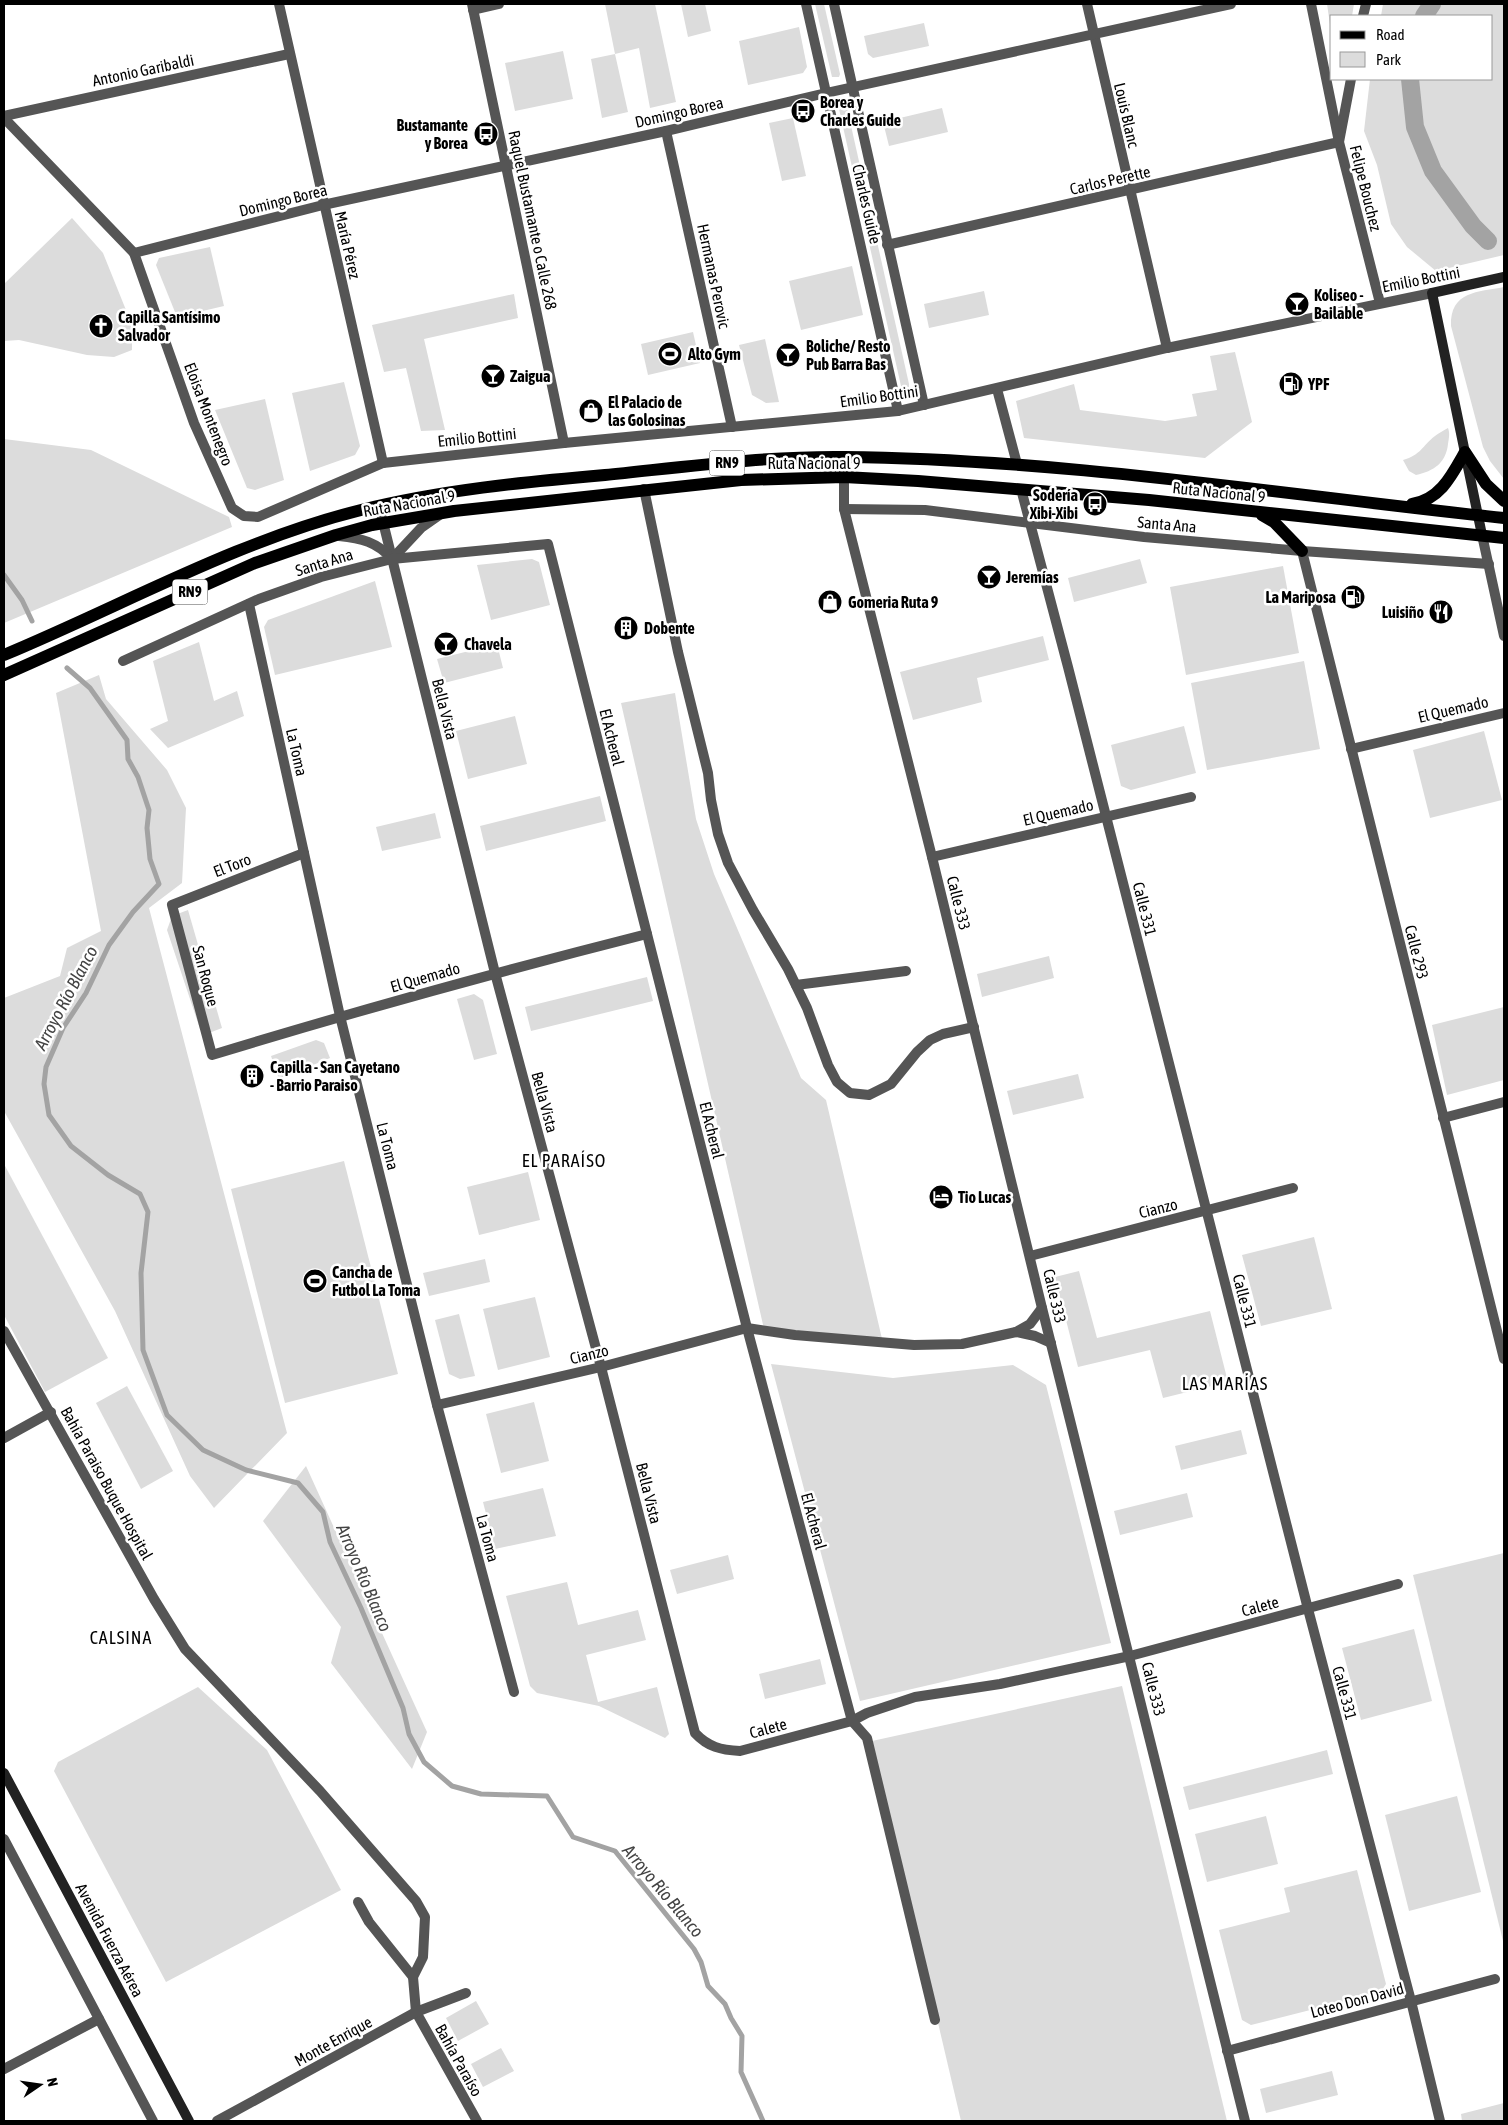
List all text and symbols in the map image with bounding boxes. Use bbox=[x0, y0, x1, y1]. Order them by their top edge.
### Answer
legend bbox=[1330, 15, 1493, 80]
text: Road bbox=[1376, 26, 1405, 43]
street label: Antonio Garibaldi bbox=[91, 50, 195, 90]
text: Park bbox=[1376, 51, 1401, 68]
street label: Louis Blanc bbox=[1111, 81, 1143, 149]
street label: Domingo Borea bbox=[633, 93, 725, 132]
place label: Borea y Charles Guide bbox=[820, 93, 901, 129]
bus stop icon: Borea y Charles Guide bbox=[790, 98, 816, 124]
place label: Bustamante y Borea bbox=[397, 116, 468, 152]
bus stop icon: Bustamante y Borea bbox=[473, 121, 499, 147]
street label: Raquel Bustamante o Calle 268 bbox=[504, 129, 561, 311]
street label: Felipe Bouchez bbox=[1346, 143, 1385, 233]
street label: Charles Guide bbox=[849, 162, 885, 246]
street label: Carlos Perette bbox=[1068, 162, 1152, 198]
street label: Domingo Borea bbox=[237, 180, 329, 221]
street label: María Pérez bbox=[331, 209, 365, 281]
street label: Hermanas Perovic bbox=[694, 222, 734, 330]
street label: Emilio Bottini bbox=[1380, 263, 1462, 295]
place label: Koliseo - Bailable bbox=[1314, 286, 1364, 322]
bar icon: Koliseo - Bailable bbox=[1284, 291, 1310, 317]
place label: Capilla Santísimo Salvador bbox=[118, 308, 221, 344]
church icon: Capilla Santísimo Salvador bbox=[88, 313, 114, 339]
place label: Boliche/ Resto Pub Barra Bas bbox=[806, 337, 891, 373]
sports icon: Alto Gym bbox=[657, 341, 683, 367]
bar icon: Boliche/ Resto Pub Barra Bas bbox=[775, 342, 801, 368]
place label: Alto Gym bbox=[687, 345, 741, 363]
street label: Eloisa Montenegro bbox=[180, 360, 237, 469]
bar icon: Zaigua bbox=[480, 363, 506, 389]
place label: Zaigua bbox=[510, 367, 550, 385]
fuel station icon: YPF bbox=[1278, 371, 1304, 397]
place label: YPF bbox=[1307, 375, 1330, 393]
street label: Emilio Bottini bbox=[839, 382, 919, 410]
place label: El Palacio de las Golosinas bbox=[608, 393, 686, 429]
shop icon: El Palacio de las Golosinas bbox=[578, 398, 604, 424]
street label: Emilio Bottini bbox=[437, 424, 517, 450]
road number: RN9 bbox=[710, 450, 744, 476]
street label: Ruta Nacional 9 bbox=[767, 454, 861, 472]
street label: Ruta Nacional 9 bbox=[1172, 478, 1266, 506]
street label: Ruta Nacional 9 bbox=[362, 486, 456, 520]
place label: Sodería Xibi-Xibi bbox=[1029, 486, 1078, 522]
bus stop icon: Sodería Xibi-Xibi bbox=[1082, 491, 1108, 517]
street label: Santa Ana bbox=[1137, 512, 1197, 536]
street label: Santa Ana bbox=[293, 545, 355, 579]
bar icon: Jeremías bbox=[976, 564, 1002, 590]
place label: Jeremías bbox=[1005, 568, 1059, 586]
road number: RN9 bbox=[172, 580, 208, 604]
fuel station icon: La Mariposa bbox=[1340, 584, 1366, 610]
place label: La Mariposa bbox=[1265, 588, 1336, 606]
shop icon: Gomeria Ruta 9 bbox=[817, 589, 843, 615]
place label: Gomeria Ruta 9 bbox=[848, 593, 939, 611]
restaurant icon: Luisiño bbox=[1428, 599, 1454, 625]
place label: Luisiño bbox=[1382, 603, 1424, 621]
building icon: Dobente bbox=[613, 615, 639, 641]
place label: Dobente bbox=[644, 619, 695, 637]
bar icon: Chavela bbox=[433, 631, 459, 657]
place label: Chavela bbox=[464, 635, 512, 653]
street label: Bella Vista bbox=[429, 677, 461, 741]
street label: El Quemado bbox=[1416, 692, 1490, 726]
street label: El Acheral bbox=[596, 707, 628, 768]
street label: La Toma bbox=[283, 726, 311, 778]
street label: El Quemado bbox=[1021, 795, 1095, 829]
street label: El Toro bbox=[211, 850, 253, 880]
street label: Calle 333 bbox=[944, 874, 974, 932]
street label: Calle 331 bbox=[1130, 880, 1160, 938]
street label: Calle 293 bbox=[1402, 923, 1432, 981]
water label: Arroyo Río Blanco bbox=[29, 942, 102, 1054]
street label: San Roque bbox=[188, 944, 223, 1009]
street label: El Quemado bbox=[388, 958, 462, 996]
place label: Capilla - San Cayetano - Barrio Paraiso bbox=[270, 1058, 400, 1094]
building icon: Capilla - San Cayetano - Barrio Paraiso bbox=[239, 1063, 265, 1089]
street label: Bella Vista bbox=[528, 1070, 562, 1134]
street label: El Acheral bbox=[696, 1100, 728, 1161]
street label: La Toma bbox=[373, 1120, 403, 1172]
district label: EL PARAÍSO bbox=[522, 1150, 606, 1171]
hotel icon: Tio Lucas bbox=[928, 1184, 954, 1210]
place label: Tio Lucas bbox=[958, 1188, 1011, 1206]
street label: Cianzo bbox=[1137, 1195, 1179, 1221]
place label: Cancha de Futbol La Toma bbox=[332, 1263, 421, 1299]
street label: Calle 333 bbox=[1040, 1267, 1070, 1325]
sports icon: Cancha de Futbol La Toma bbox=[302, 1268, 328, 1294]
street label: Calle 331 bbox=[1230, 1272, 1260, 1330]
street label: Cianzo bbox=[568, 1341, 610, 1367]
district label: LAS MARÍAS bbox=[1182, 1373, 1268, 1394]
street label: Bahía Paraiso Buque Hospital bbox=[57, 1403, 157, 1564]
street label: Bella Vista bbox=[633, 1461, 665, 1525]
street label: El Acheral bbox=[798, 1491, 830, 1552]
street label: La Toma bbox=[473, 1512, 503, 1564]
water label: Arroyo Río Blanco bbox=[332, 1520, 397, 1635]
street label: Calete bbox=[1239, 1592, 1281, 1620]
district label: CALSINA bbox=[90, 1627, 152, 1648]
street label: Calle 333 bbox=[1139, 1660, 1169, 1718]
street label: Calle 331 bbox=[1329, 1664, 1361, 1722]
street label: Calete bbox=[747, 1714, 789, 1742]
water label: Arroyo Río Blanco bbox=[618, 1839, 708, 1941]
street label: Avenida Fuerza Aérea bbox=[72, 1880, 148, 2000]
street label: Loteo Don David bbox=[1308, 1979, 1406, 2021]
street label: Monte Enrique bbox=[291, 2012, 375, 2070]
street label: Bahía Paraíso bbox=[432, 2021, 486, 2099]
north arrow bbox=[15, 2060, 65, 2110]
text: N bbox=[44, 2076, 61, 2088]

